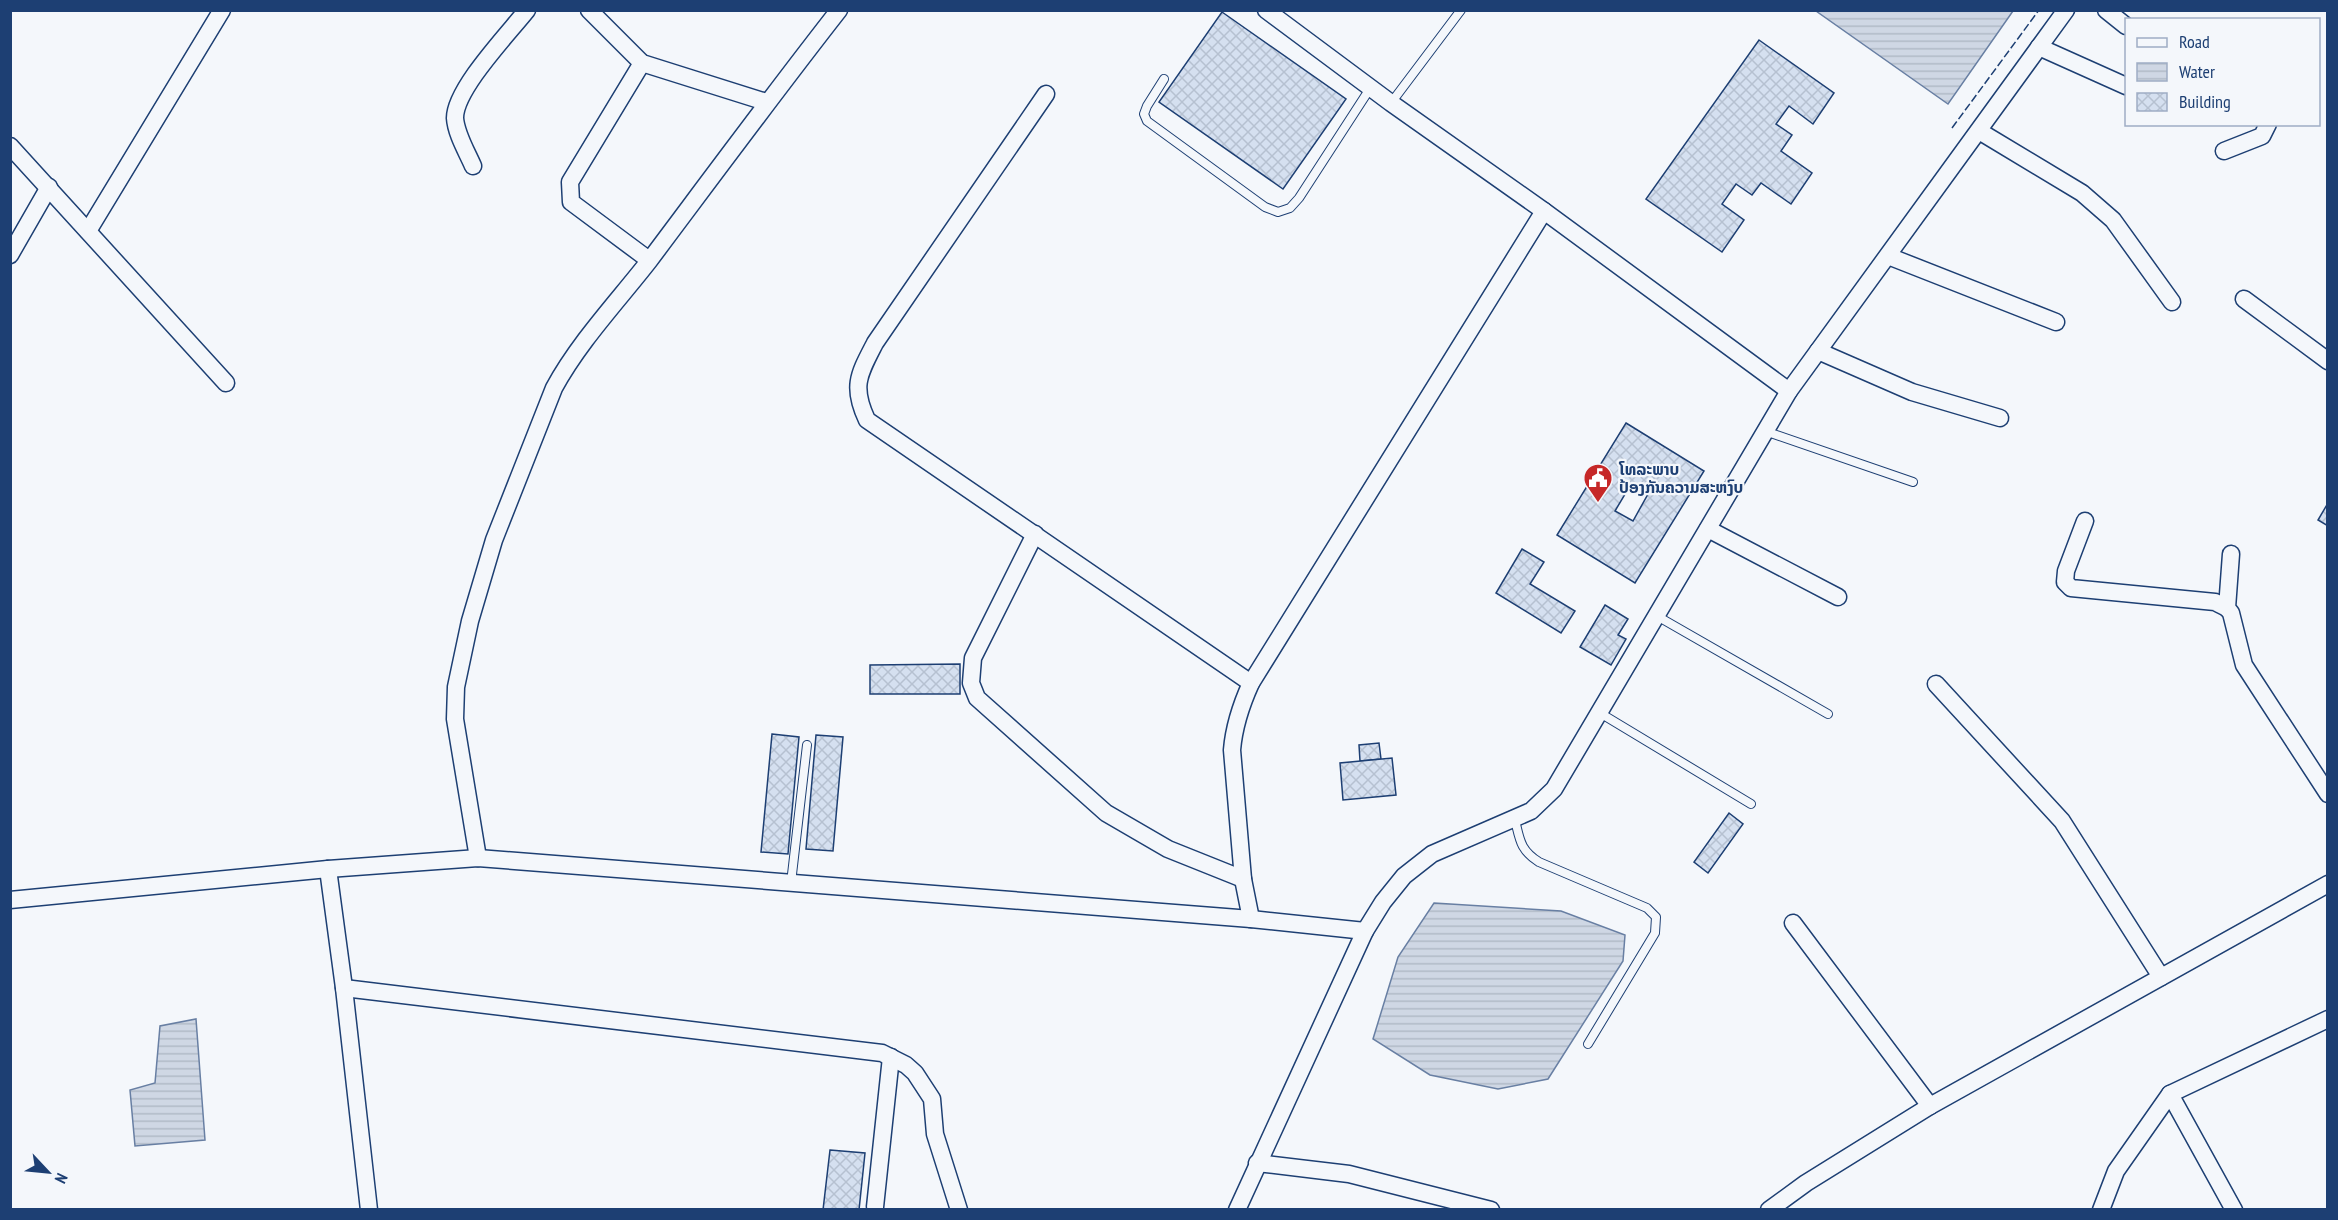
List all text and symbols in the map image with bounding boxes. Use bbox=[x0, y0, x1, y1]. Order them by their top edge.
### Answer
legend bbox=[2125, 18, 2320, 126]
text: Road bbox=[2179, 30, 2210, 53]
text: Water bbox=[2179, 60, 2215, 83]
text: Building bbox=[2179, 90, 2231, 113]
place label: ໂທລະພາບ ປ້ອງກັນຄວາມສະຫງົບ bbox=[1618, 459, 1743, 497]
public building icon: ໂທລະພາບ ປ້ອງກັນຄວາມສະຫງົບ bbox=[1582, 462, 1614, 504]
north arrow bbox=[18, 1142, 78, 1202]
text: N bbox=[51, 1170, 72, 1187]

